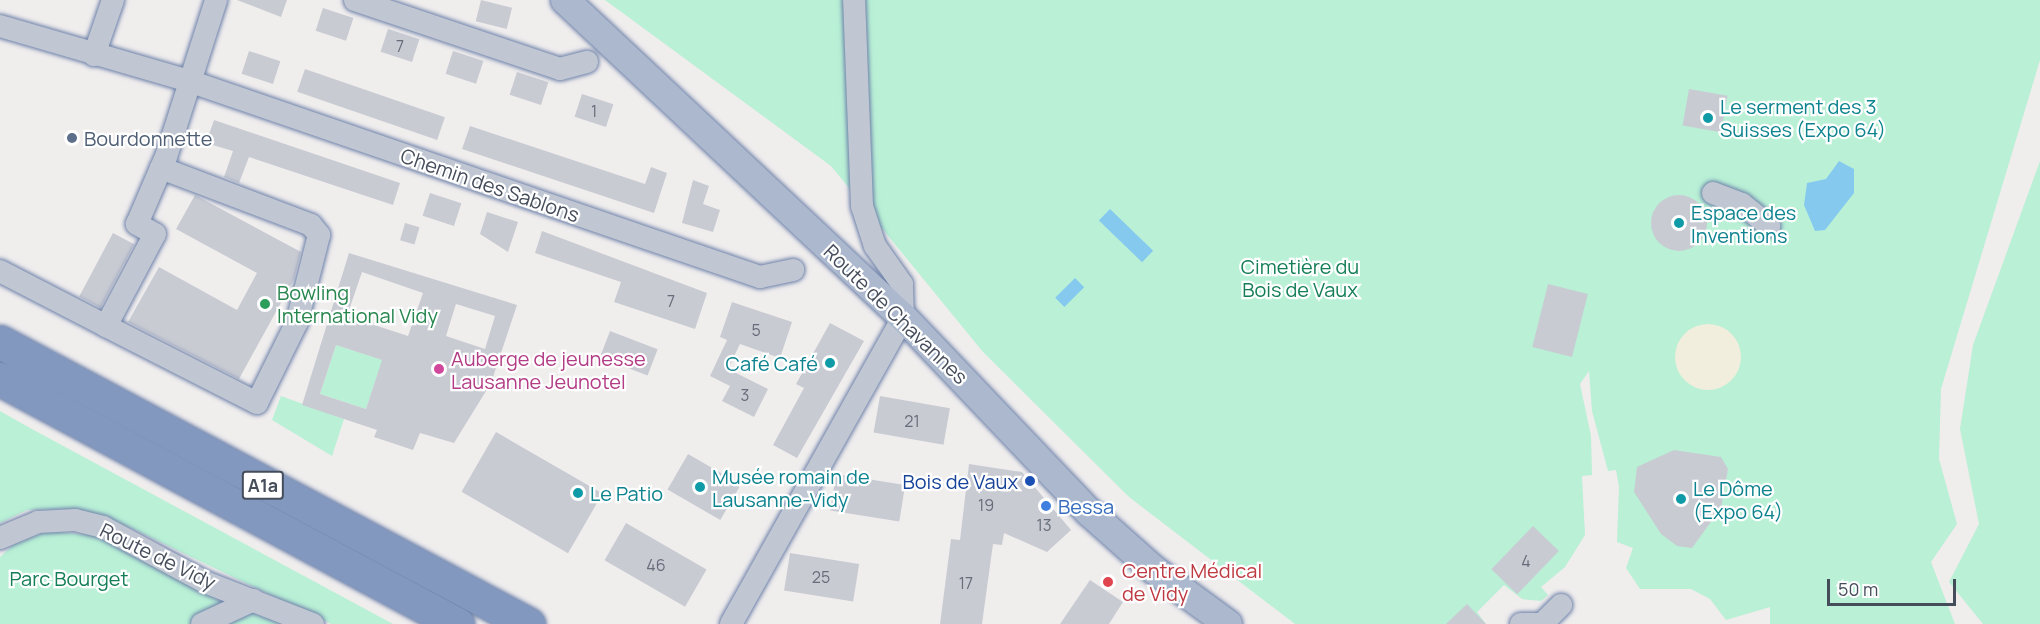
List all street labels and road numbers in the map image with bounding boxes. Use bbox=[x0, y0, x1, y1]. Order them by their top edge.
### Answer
street label: Chemin des Sablons bbox=[398, 143, 582, 227]
street label: Route de Chavannes bbox=[819, 239, 973, 389]
road number: A1a bbox=[240, 470, 286, 500]
street label: Route de Vidy bbox=[96, 518, 220, 594]

